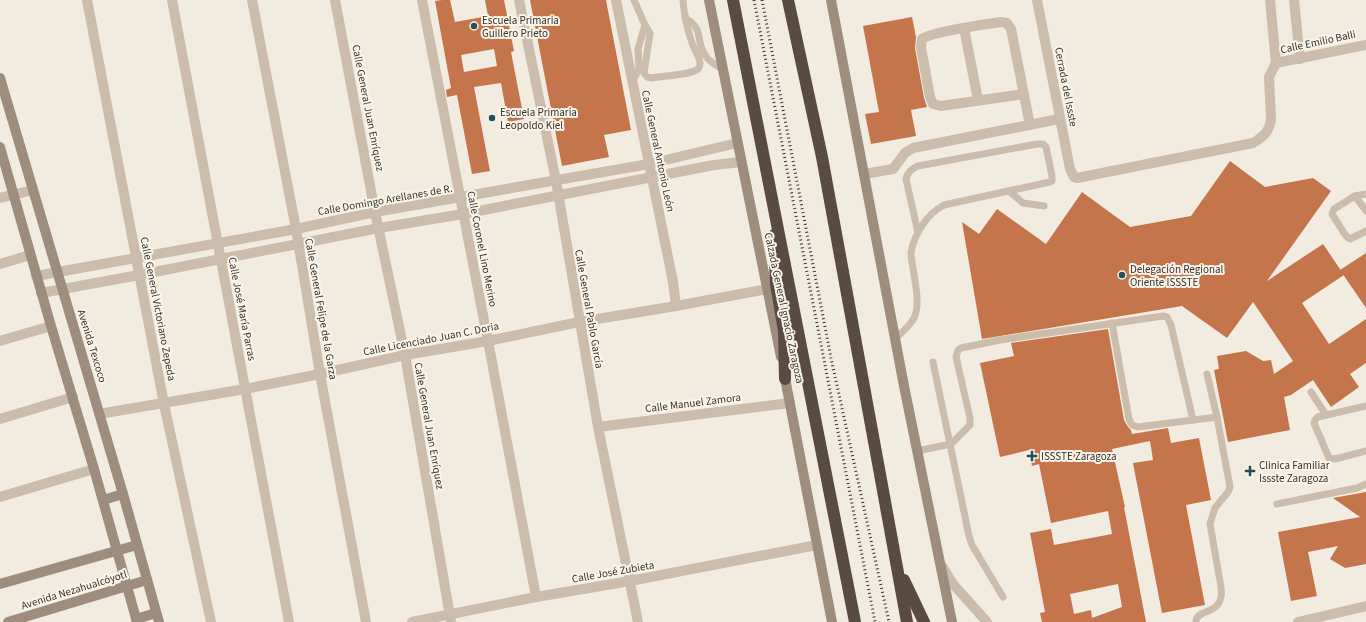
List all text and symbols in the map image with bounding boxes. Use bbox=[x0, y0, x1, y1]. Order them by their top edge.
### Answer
place label: Escuela Primaria Guillero Prieto bbox=[482, 13, 559, 41]
marker: Escuela Primaria Guillero Prieto bbox=[469, 21, 479, 31]
street label: Calle Emilio Balli bbox=[1279, 27, 1357, 57]
street label: Calle General Juan Enríquez bbox=[348, 44, 388, 173]
street label: Cerrada del Issste bbox=[1051, 46, 1081, 129]
street label: Calle General Antonio León bbox=[638, 89, 678, 213]
place label: Escuela Primaria Leopoldo Kiel bbox=[500, 105, 577, 133]
marker: Escuela Primaria Leopoldo Kiel bbox=[487, 113, 497, 123]
street label: Calle Domingo Arellanes de R. bbox=[316, 181, 454, 219]
street label: Calle Coronel Lino Merino bbox=[463, 190, 501, 308]
street label: Calzada General Ignacio Zaragoza bbox=[761, 231, 807, 385]
street label: Calle General Victoriano Zepeda bbox=[137, 236, 179, 382]
street label: Calle General Felipe de la Garza bbox=[301, 237, 341, 381]
street label: Calle General Pablo García bbox=[571, 248, 607, 370]
street label: Calle José María Parras bbox=[225, 256, 259, 362]
place label: Delegación Regional Oriente ISSSTE bbox=[1130, 262, 1223, 290]
marker: Delegación Regional Oriente ISSSTE bbox=[1117, 270, 1127, 280]
street label: Avenida Texcoco bbox=[74, 308, 110, 384]
street label: Calle Licenciado Juan C. Doria bbox=[362, 318, 500, 360]
street label: Calle General Juan Enríquez bbox=[410, 361, 448, 491]
street label: Calle Manuel Zamora bbox=[644, 390, 742, 416]
place label: ISSSTE Zaragoza bbox=[1041, 449, 1117, 464]
marker: ISSSTE Zaragoza bbox=[1026, 450, 1038, 462]
place label: Clinica Familiar Issste Zaragoza bbox=[1259, 458, 1330, 486]
marker: Clinica Familiar Issste Zaragoza bbox=[1244, 465, 1256, 477]
street label: Calle José Zubieta bbox=[571, 557, 655, 587]
street label: Avenida Nezahualcóyotl bbox=[19, 567, 129, 613]

